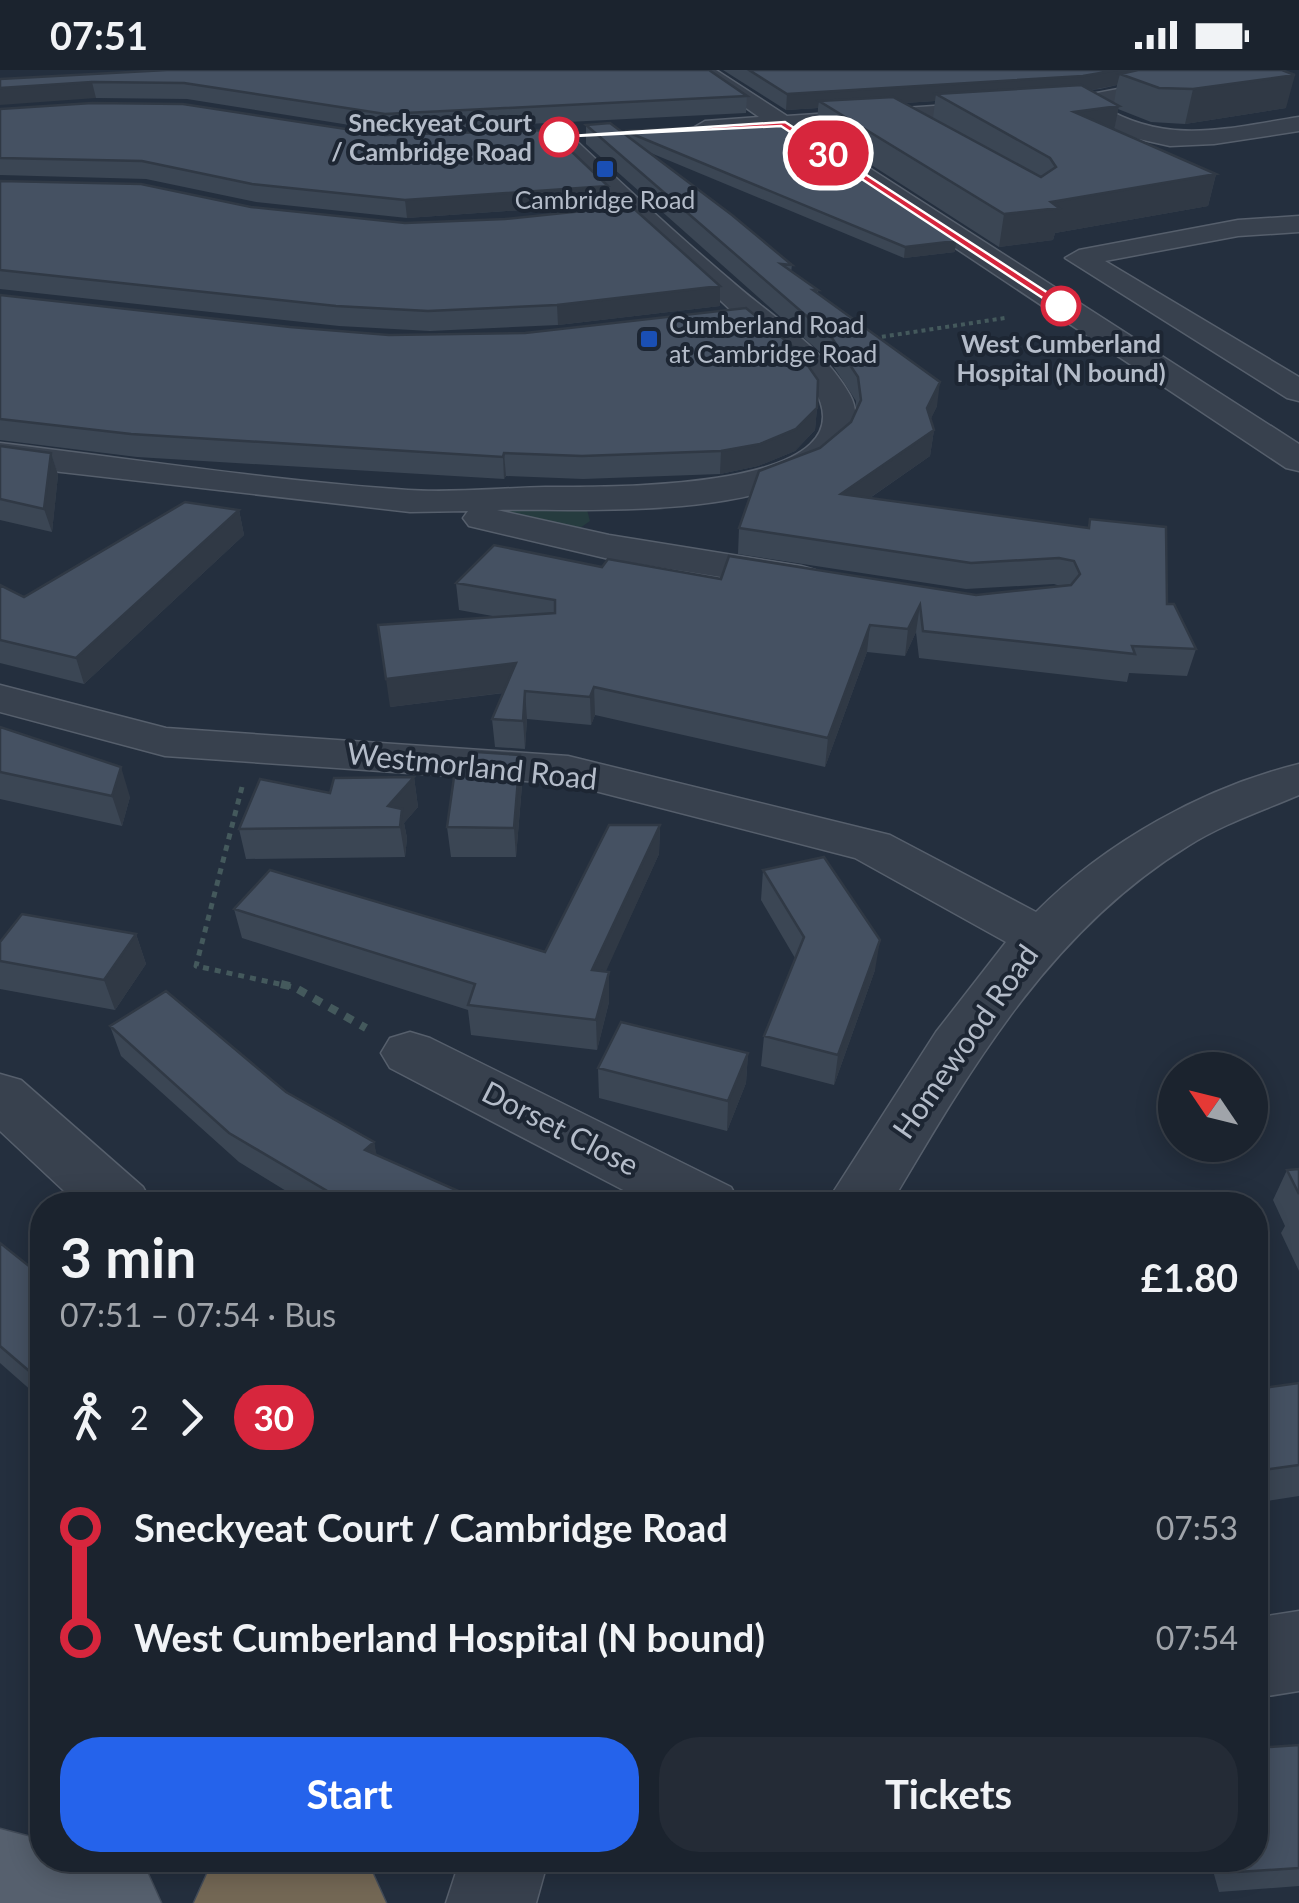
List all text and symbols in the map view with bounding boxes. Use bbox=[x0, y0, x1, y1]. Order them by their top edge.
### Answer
text: 07:51 bbox=[50, 12, 148, 58]
place label: Sneckyeat Court / Cambridge Road bbox=[331, 107, 533, 166]
marker: Sneckyeat Court / Cambridge Road bbox=[540, 118, 578, 156]
line badge: 30 bbox=[783, 121, 873, 186]
text: 30 bbox=[808, 132, 848, 174]
marker: Cambridge Road bbox=[594, 158, 616, 180]
place label: Cambridge Road bbox=[515, 184, 695, 214]
marker: West Cumberland Hospital (N bound) bbox=[1042, 287, 1080, 325]
place label: Cumberland Road at Cambridge Road bbox=[669, 309, 877, 368]
marker: Cumberland Road at Cambridge Road bbox=[638, 328, 660, 350]
place label: West Cumberland Hospital (N bound) bbox=[956, 328, 1166, 387]
street label: Westmorland Road bbox=[345, 734, 599, 796]
street label: Homewood Road bbox=[884, 937, 1045, 1145]
north arrow bbox=[1158, 1052, 1268, 1162]
map controls bbox=[1158, 1052, 1268, 1162]
street label: Dorset Close bbox=[477, 1072, 645, 1182]
text: 3 min bbox=[60, 1224, 196, 1290]
text: £1.80 bbox=[1141, 1254, 1238, 1300]
text: 07:51 – 07:54 · Bus bbox=[60, 1295, 336, 1334]
icon: walk bbox=[60, 1390, 115, 1445]
icon: forward bbox=[164, 1390, 219, 1445]
text: 30 bbox=[254, 1396, 294, 1438]
text: 2 bbox=[130, 1398, 149, 1437]
text: Sneckyeat Court / Cambridge Road bbox=[134, 1504, 728, 1550]
text: 07:53 bbox=[1156, 1508, 1238, 1547]
text: West Cumberland Hospital (N bound) bbox=[134, 1614, 765, 1660]
text: 07:54 bbox=[1156, 1618, 1238, 1657]
button: Start bbox=[60, 1737, 639, 1852]
button: Tickets bbox=[659, 1737, 1238, 1852]

